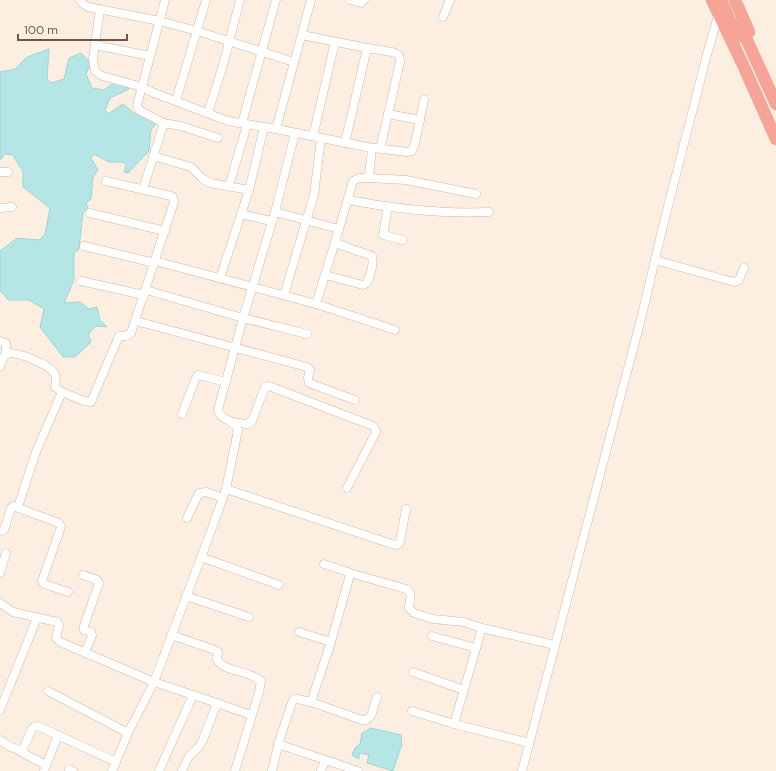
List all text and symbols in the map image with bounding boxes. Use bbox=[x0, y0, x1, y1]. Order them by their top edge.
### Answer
scale bar bbox=[18, 16, 127, 42]
text: 100 m bbox=[24, 22, 58, 38]

